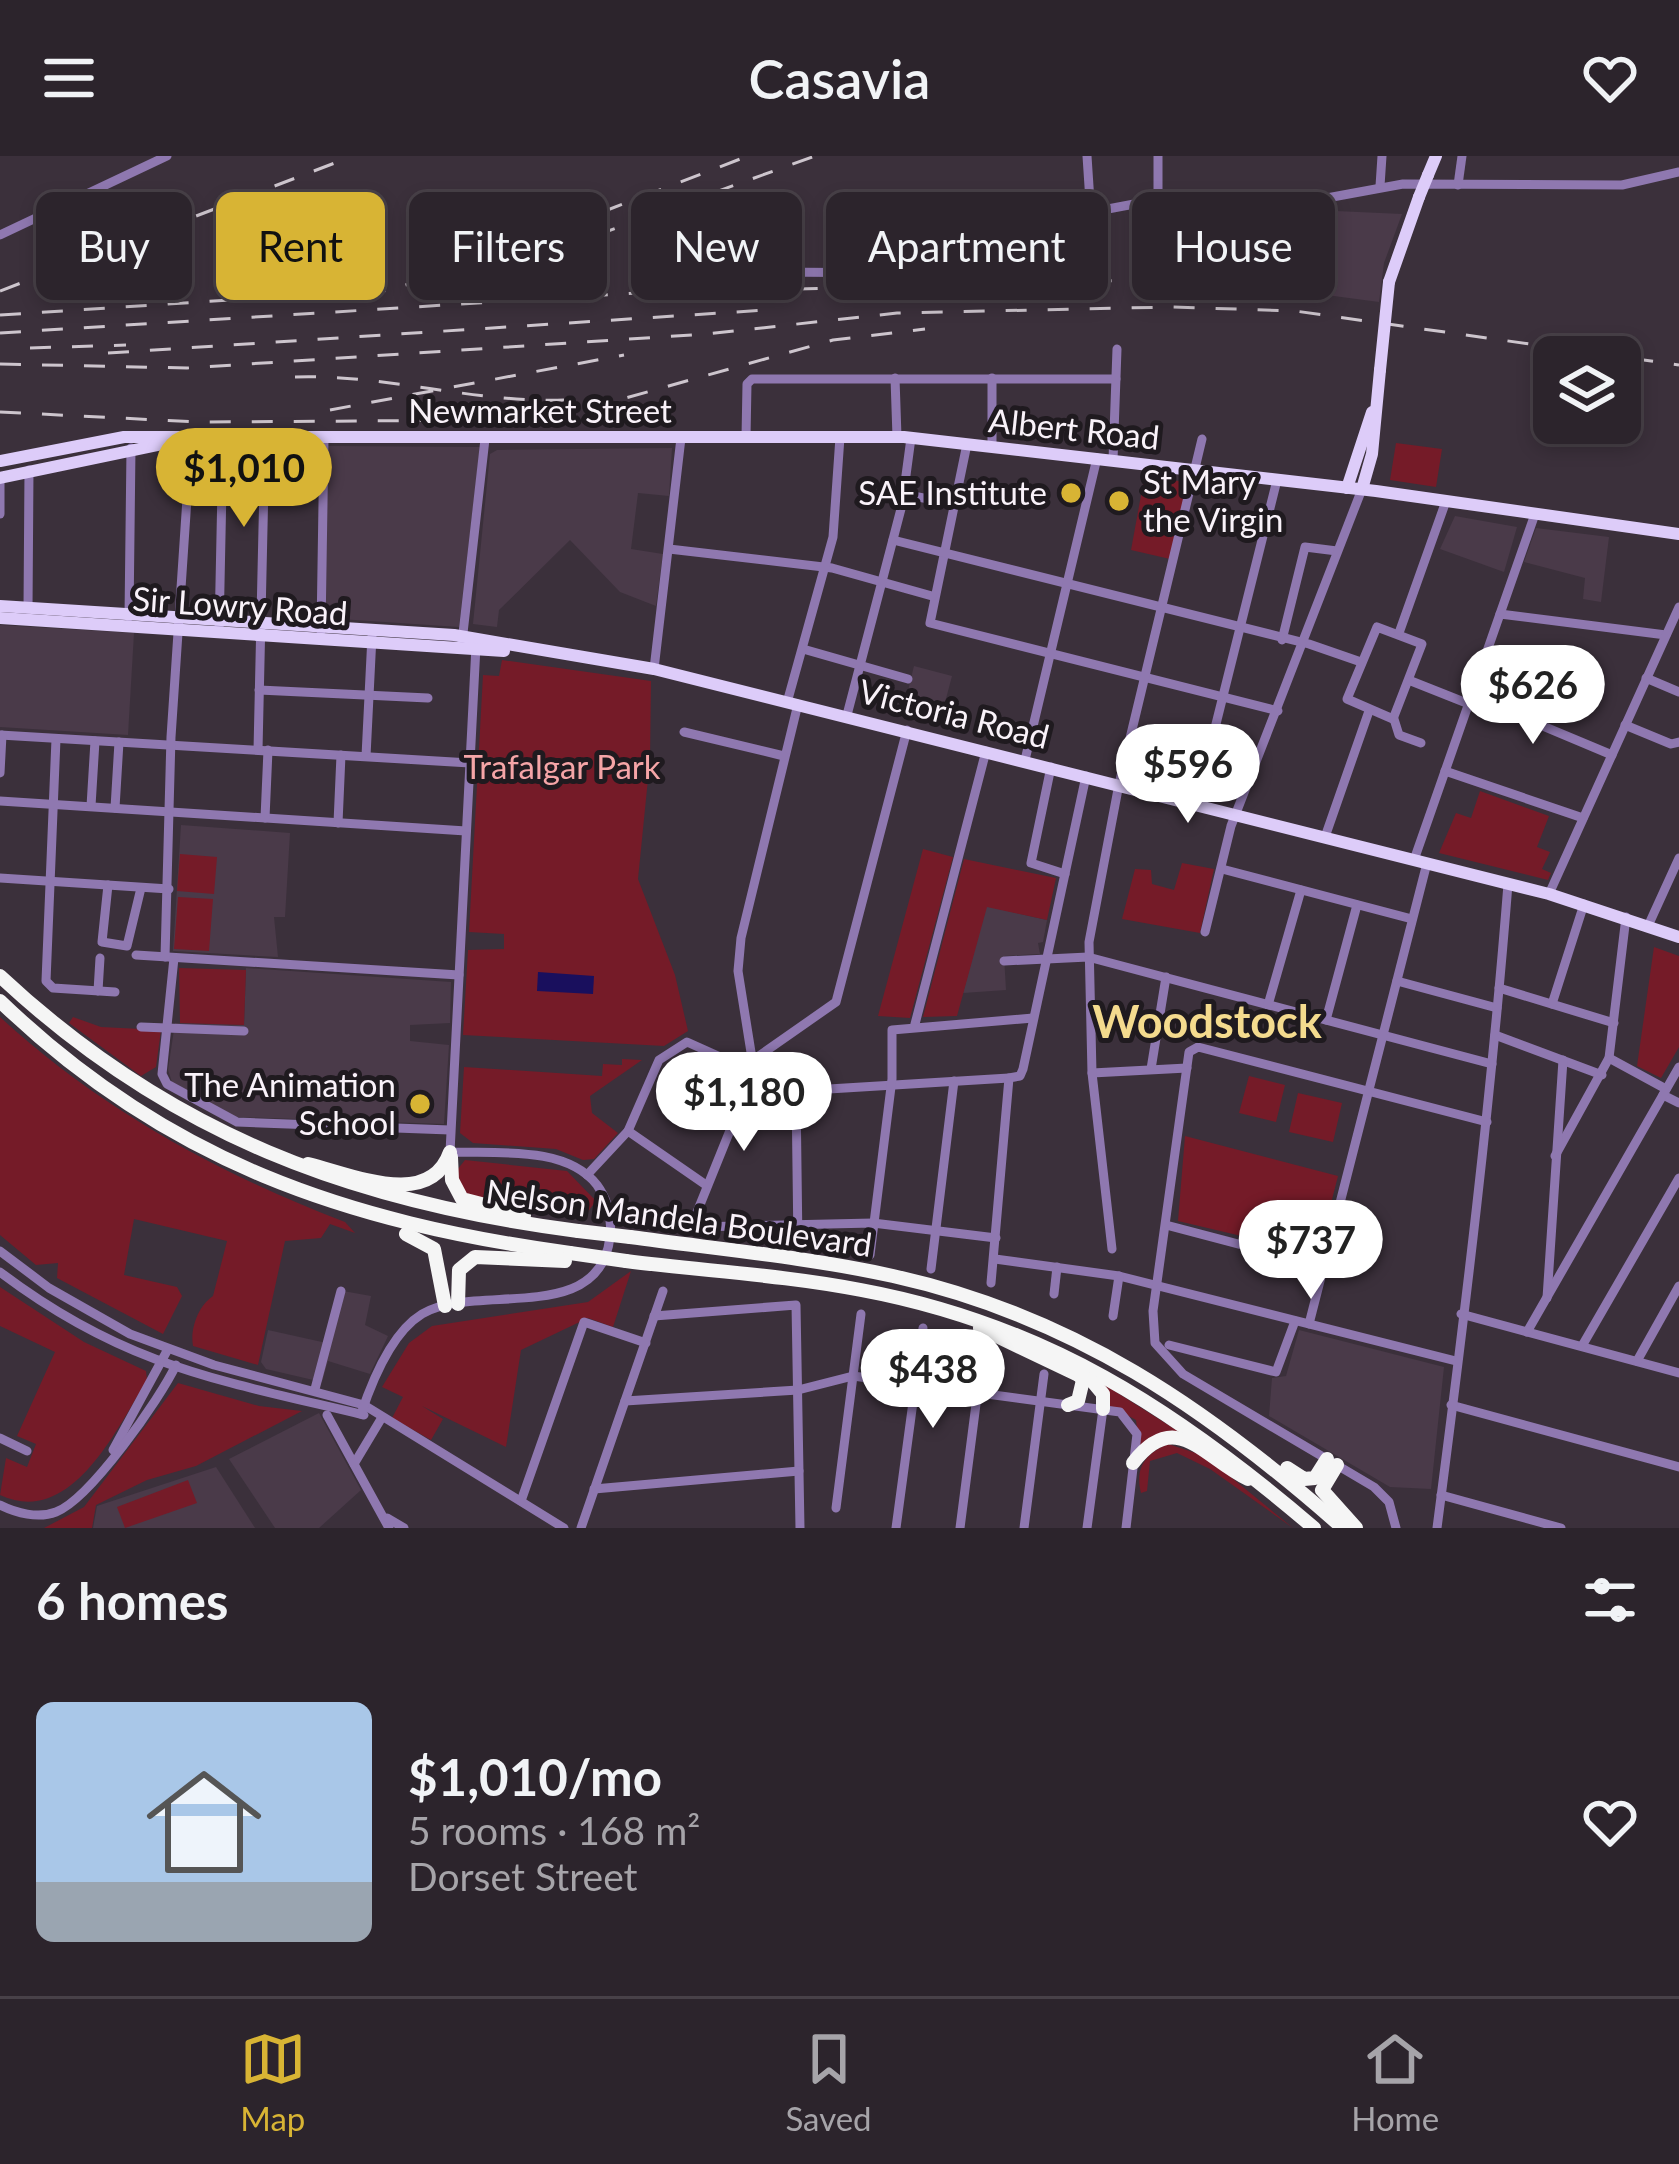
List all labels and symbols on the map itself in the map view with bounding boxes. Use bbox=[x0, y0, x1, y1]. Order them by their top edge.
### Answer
street label: Newmarket Street bbox=[408, 390, 672, 430]
street label: Albert Road bbox=[987, 399, 1161, 457]
pin: $1,010 bbox=[146, 428, 342, 530]
place label: St Mary the Virgin bbox=[1143, 461, 1283, 539]
place label: SAE Institute bbox=[858, 472, 1047, 512]
marker: SAE Institute bbox=[1058, 480, 1084, 506]
marker: St Mary the Virgin bbox=[1106, 488, 1132, 514]
street label: Sir Lowry Road bbox=[131, 578, 349, 632]
pin: $626 bbox=[1462, 645, 1604, 747]
street label: Victoria Road bbox=[855, 670, 1053, 756]
pin: $596 bbox=[1117, 724, 1259, 826]
park label: Trafalgar Park bbox=[463, 746, 661, 786]
district label: Woodstock bbox=[1092, 994, 1323, 1048]
pin: $1,180 bbox=[646, 1052, 842, 1154]
place label: The Animation School bbox=[184, 1064, 396, 1142]
marker: The Animation School bbox=[407, 1091, 433, 1117]
street label: Nelson Mandela Boulevard bbox=[484, 1170, 875, 1264]
pin: $737 bbox=[1240, 1200, 1382, 1302]
pin: $438 bbox=[862, 1329, 1004, 1431]

